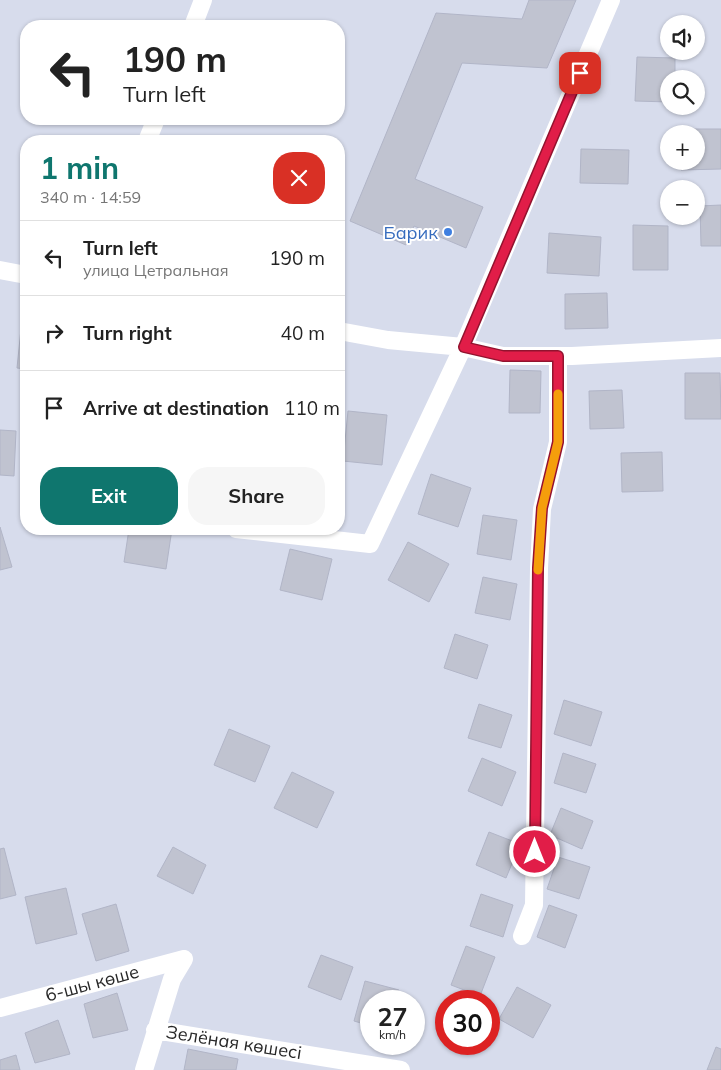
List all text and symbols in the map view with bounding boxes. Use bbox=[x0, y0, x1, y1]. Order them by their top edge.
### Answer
map controls bbox=[660, 15, 705, 225]
button: sound bbox=[660, 15, 705, 60]
text: 190 m bbox=[123, 37, 227, 81]
icon: left bbox=[40, 40, 105, 105]
pin bbox=[559, 52, 601, 94]
icon: arrive bbox=[566, 59, 594, 87]
button: search bbox=[660, 70, 705, 115]
text: Turn left bbox=[123, 80, 206, 108]
button: + bbox=[660, 125, 705, 170]
text: 1 min bbox=[40, 149, 119, 187]
button: close bbox=[273, 152, 325, 204]
button: − bbox=[660, 180, 705, 225]
text: 340 m · 14:59 bbox=[40, 187, 141, 207]
place label: Барик bbox=[383, 221, 438, 244]
marker: Барик bbox=[442, 226, 454, 238]
text: Turn left bbox=[83, 236, 158, 260]
icon: left bbox=[40, 244, 68, 272]
text: 190 m bbox=[269, 246, 325, 270]
text: улица Цетральная bbox=[83, 260, 229, 280]
icon: right bbox=[40, 319, 68, 347]
text: Turn right bbox=[83, 321, 172, 345]
text: 40 m bbox=[281, 321, 325, 345]
icon: arrive bbox=[40, 394, 68, 422]
text: Arrive at destination bbox=[83, 396, 269, 420]
text: 110 m bbox=[284, 396, 340, 420]
button: Exit bbox=[40, 467, 178, 525]
button: Share bbox=[188, 467, 325, 525]
position arrow bbox=[508, 825, 560, 877]
street label: 6-шы көше bbox=[43, 959, 141, 1007]
speed limit sign: 30 bbox=[435, 990, 500, 1055]
text: 27 bbox=[377, 1001, 408, 1032]
street label: Зелёная көшесі bbox=[165, 1020, 303, 1064]
text: km/h bbox=[379, 1027, 406, 1042]

